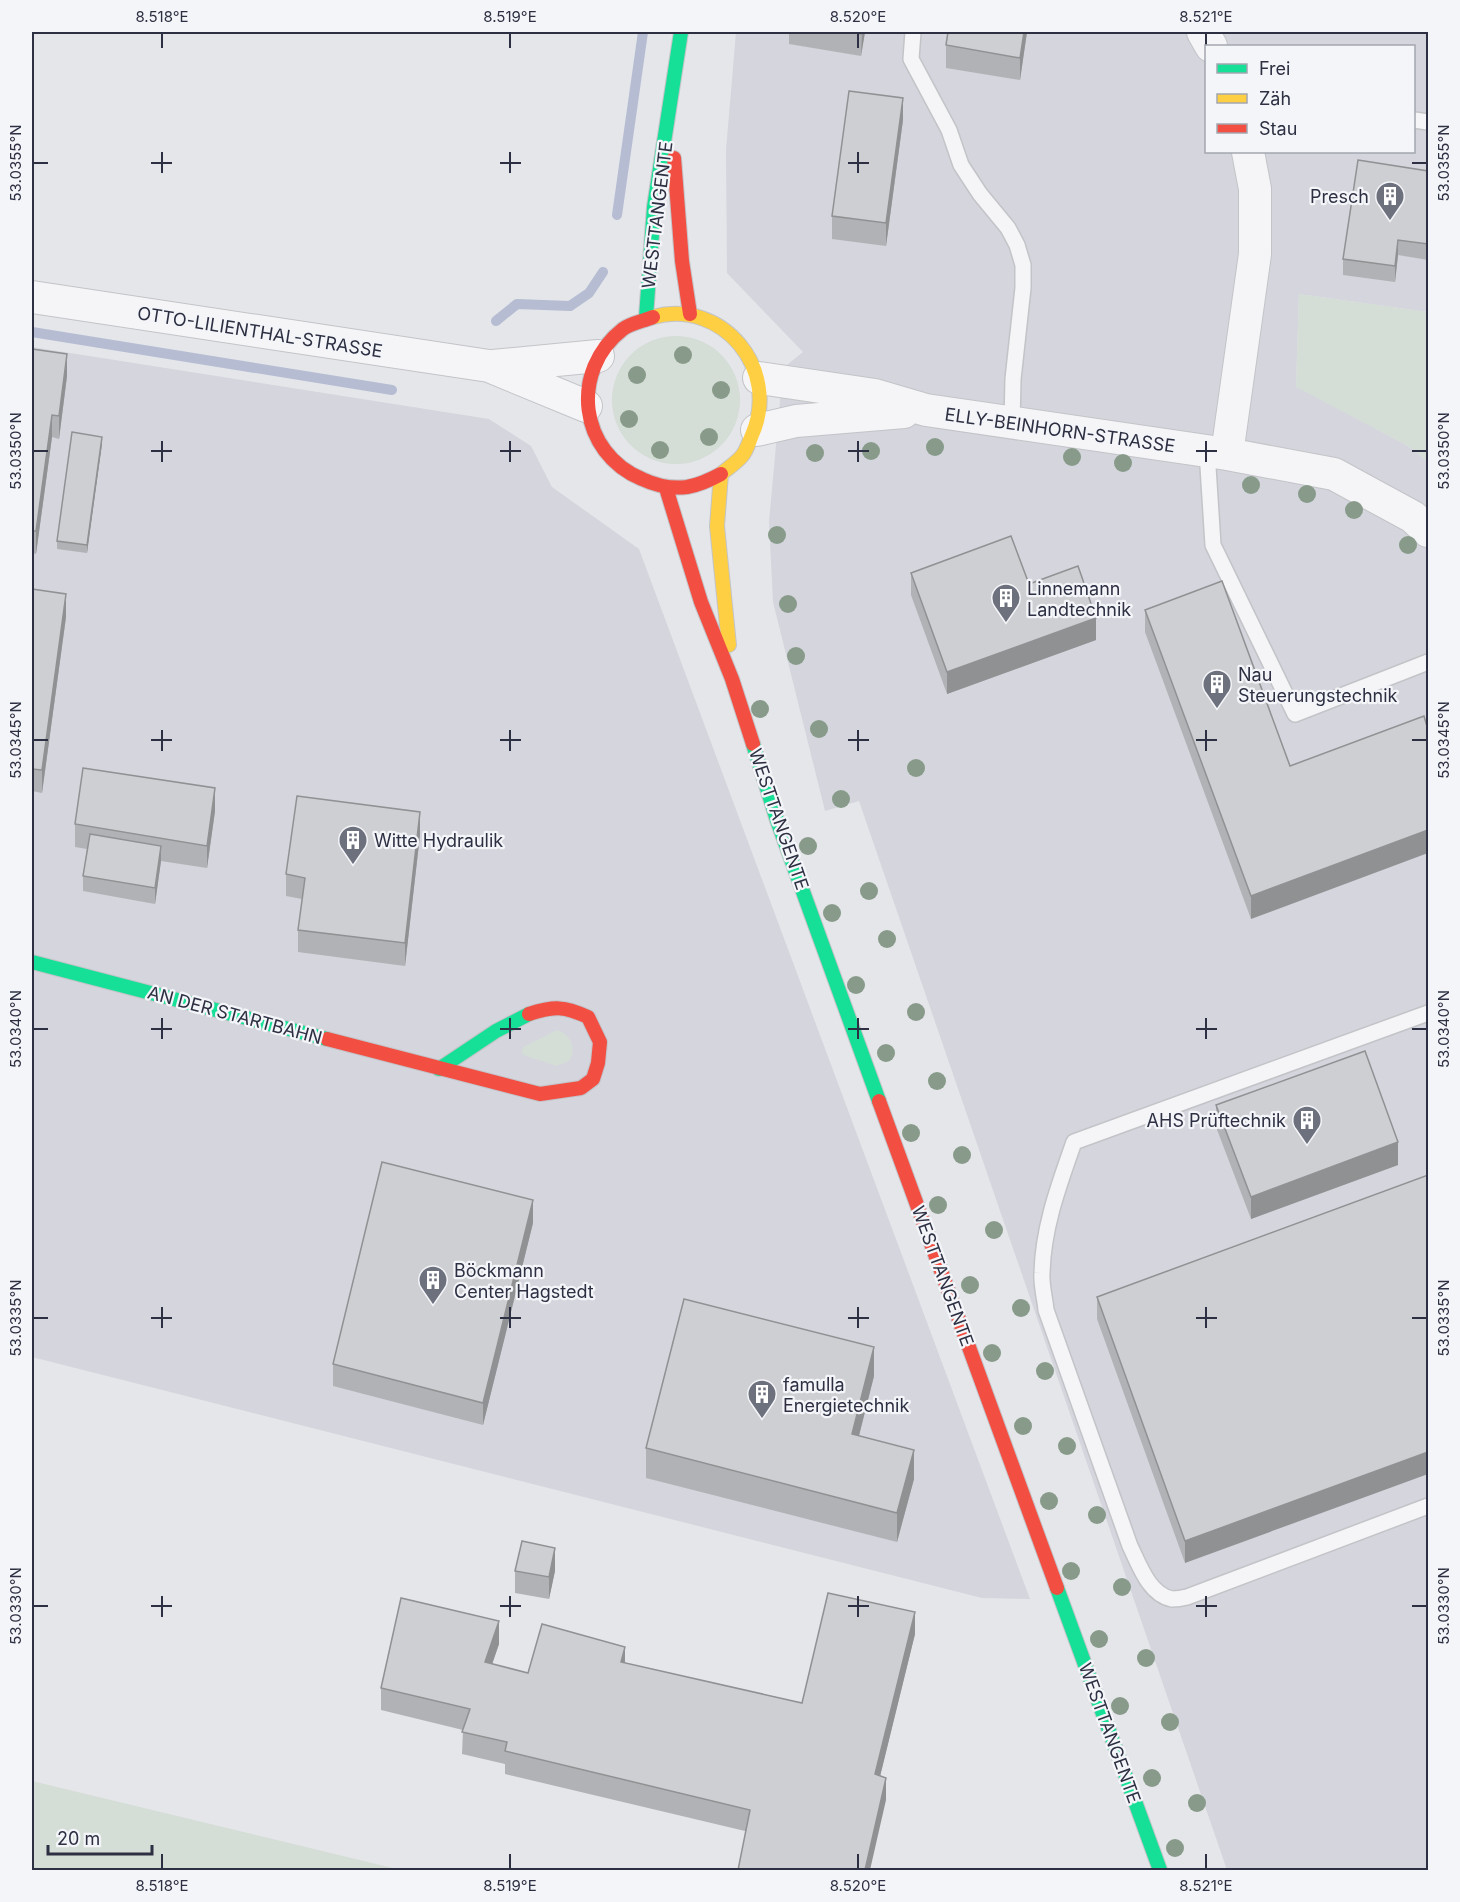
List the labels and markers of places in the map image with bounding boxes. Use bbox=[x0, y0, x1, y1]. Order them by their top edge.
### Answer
building icon: Presch bbox=[1374, 180, 1406, 222]
place label: Presch bbox=[1310, 186, 1369, 207]
place label: Linnemann Landtechnik bbox=[1027, 578, 1131, 620]
building icon: Linnemann Landtechnik bbox=[990, 582, 1022, 624]
place label: Nau Steuerungstechnik bbox=[1238, 664, 1398, 706]
building icon: Nau Steuerungstechnik bbox=[1201, 668, 1233, 710]
building icon: Witte Hydraulik bbox=[337, 824, 369, 866]
place label: Witte Hydraulik bbox=[374, 830, 503, 851]
building icon: AHS Prüftechnik bbox=[1291, 1104, 1323, 1146]
place label: AHS Prüftechnik bbox=[1147, 1110, 1286, 1131]
place label: Böckmann Center Hagstedt bbox=[454, 1260, 594, 1302]
building icon: Böckmann Center Hagstedt bbox=[417, 1264, 449, 1306]
place label: famulla Energietechnik bbox=[783, 1374, 909, 1416]
building icon: famulla Energietechnik bbox=[746, 1378, 778, 1420]

